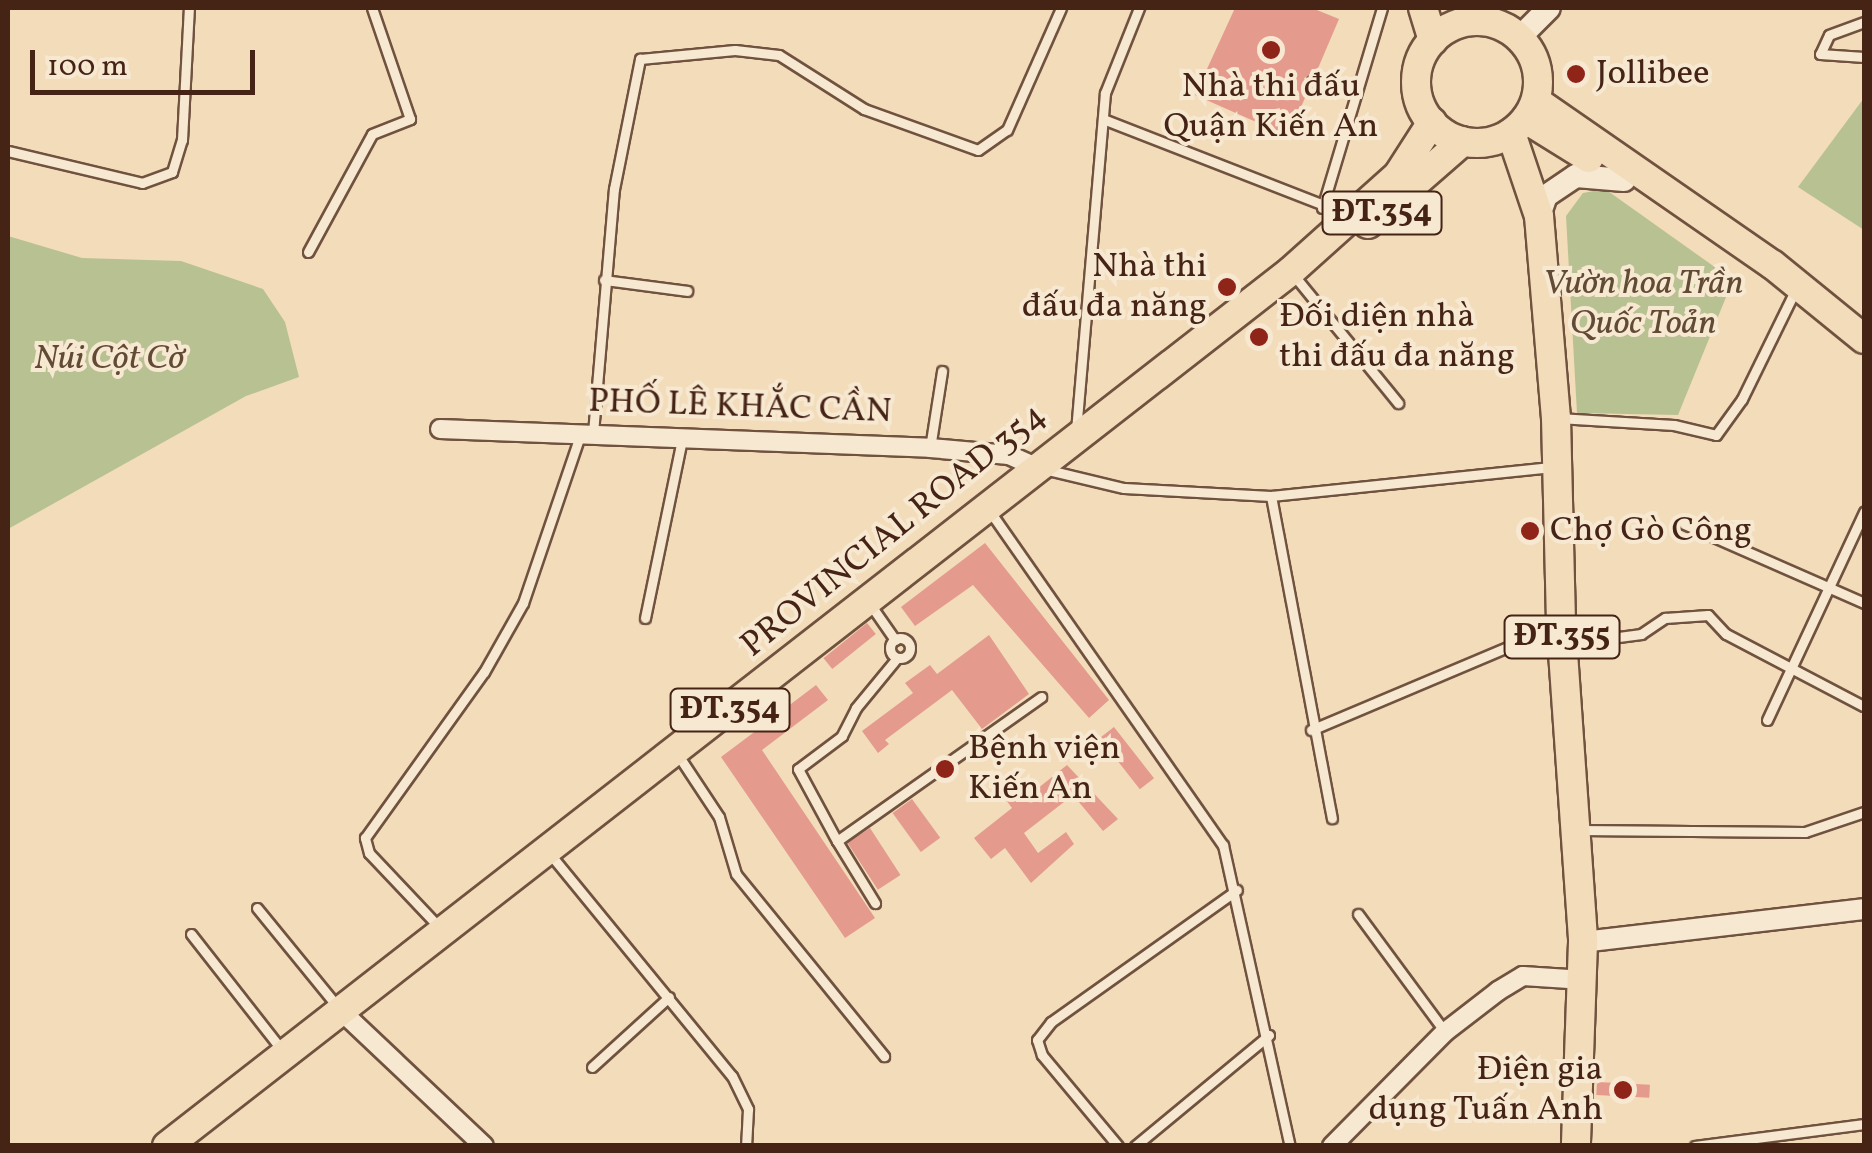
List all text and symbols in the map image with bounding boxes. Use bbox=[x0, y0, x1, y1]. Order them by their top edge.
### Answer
scale bar bbox=[35, 30, 260, 92]
marker: Nhà thi đấu Quận Kiến An bbox=[1260, 39, 1282, 61]
text: 100 m bbox=[47, 46, 128, 88]
place label: Jollibee bbox=[1596, 53, 1710, 95]
marker: Jollibee bbox=[1565, 63, 1587, 85]
place label: Nhà thi đấu Quận Kiến An bbox=[1164, 66, 1378, 148]
road number: ĐT.354 bbox=[1320, 186, 1444, 240]
place label: Nhà thi đấu đa năng bbox=[1022, 246, 1207, 328]
park label: Vườn hoa Trần Quốc Toản bbox=[1543, 263, 1743, 345]
marker: Nhà thi đấu đa năng bbox=[1216, 276, 1238, 298]
place label: Đối diện nhà thi đấu đa năng bbox=[1279, 296, 1515, 378]
marker: Đối diện nhà thi đấu đa năng bbox=[1248, 326, 1270, 348]
park label: Núi Cột Cờ bbox=[34, 338, 184, 380]
street label: PHỐ LÊ KHẮC CẦN bbox=[588, 381, 892, 433]
street label: PROVINCIAL ROAD 354 bbox=[733, 395, 1055, 667]
place label: Chợ Gò Công bbox=[1550, 510, 1752, 552]
marker: Chợ Gò Công bbox=[1519, 520, 1541, 542]
road number: ĐT.355 bbox=[1502, 610, 1622, 664]
road number: ĐT.354 bbox=[668, 683, 792, 737]
place label: Bệnh viện Kiến An bbox=[968, 728, 1122, 810]
marker: Bệnh viện Kiến An bbox=[932, 756, 958, 782]
place label: Điện gia dụng Tuấn Anh bbox=[1368, 1049, 1603, 1131]
marker: Điện gia dụng Tuấn Anh bbox=[1612, 1079, 1634, 1101]

